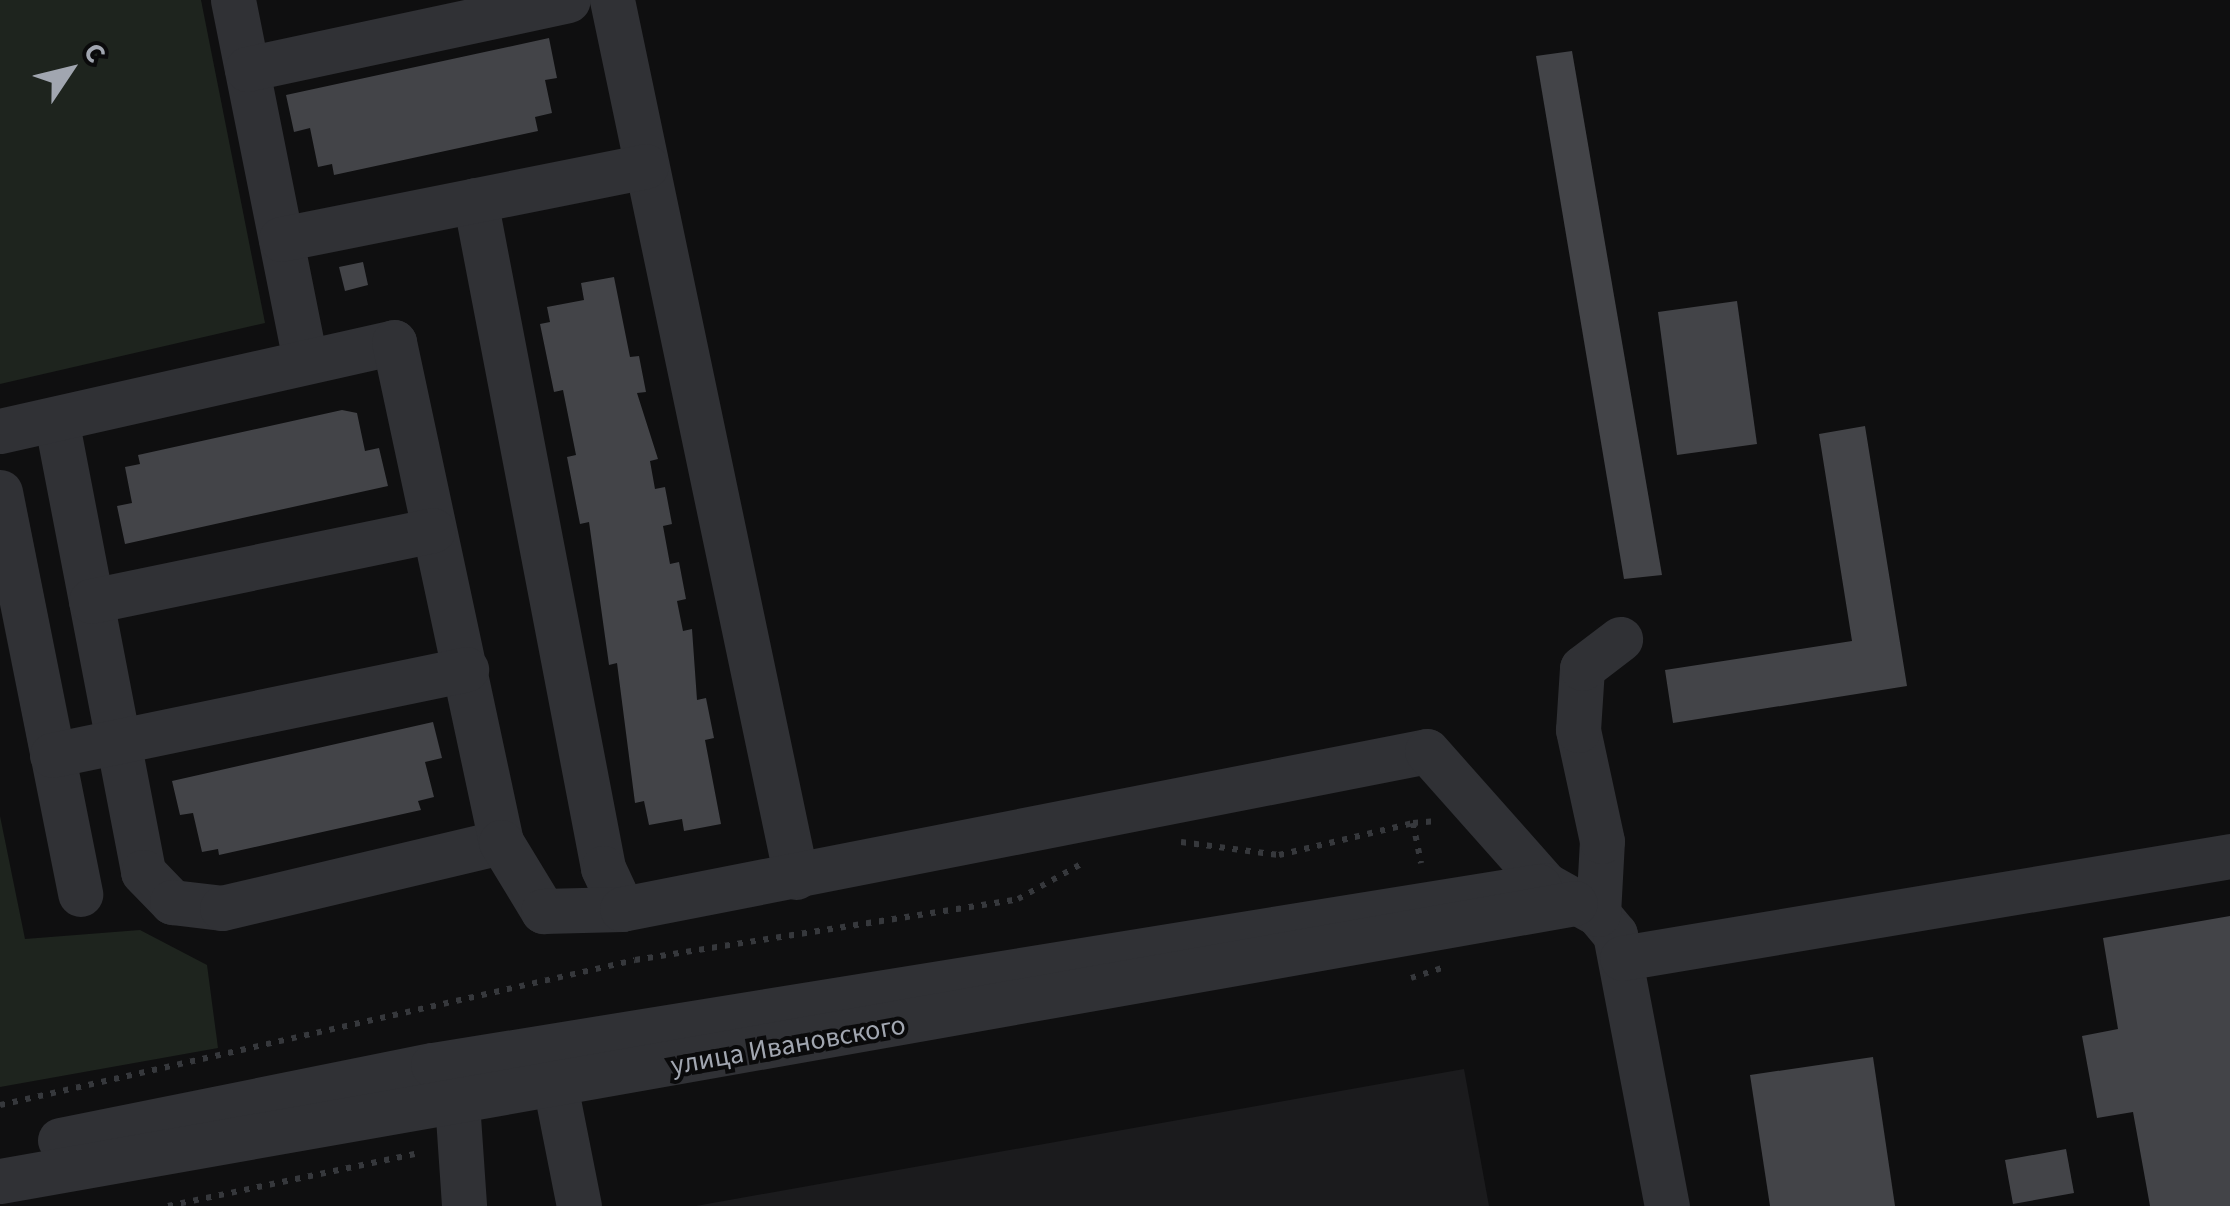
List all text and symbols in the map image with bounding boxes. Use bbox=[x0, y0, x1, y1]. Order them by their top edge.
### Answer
north arrow bbox=[20, 20, 120, 120]
text: С bbox=[74, 35, 116, 71]
street label: улица Ивановского bbox=[668, 1008, 908, 1082]

